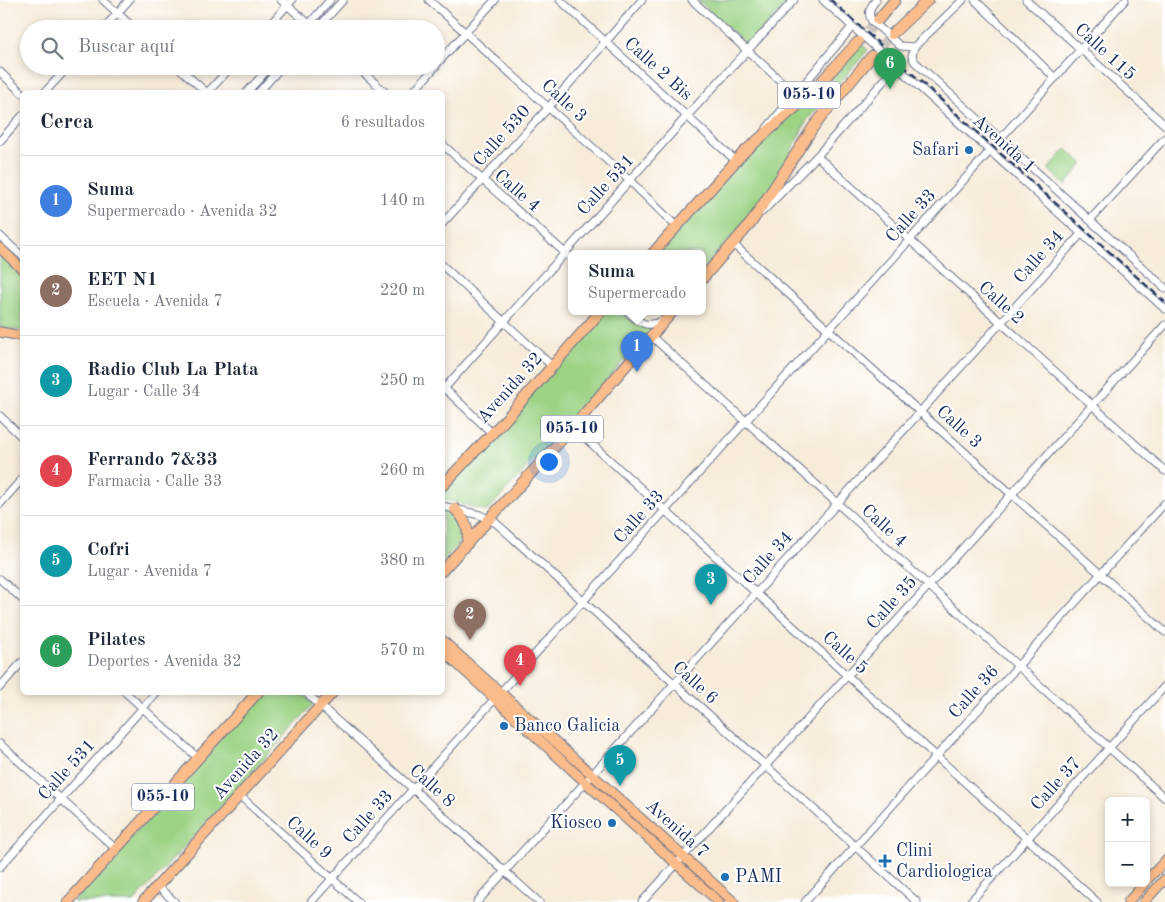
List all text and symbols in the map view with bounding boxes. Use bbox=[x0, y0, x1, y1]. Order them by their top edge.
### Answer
search box bbox=[20, 20, 445, 75]
street label: Calle 115 bbox=[1071, 20, 1139, 84]
icon: search bbox=[38, 34, 66, 62]
street label: Calle 2 Bis bbox=[621, 34, 696, 104]
text: Buscar aquí bbox=[78, 38, 174, 57]
pin: 6 bbox=[874, 48, 906, 89]
street label: Calle 3 bbox=[538, 76, 590, 126]
road number: 055-10 bbox=[778, 82, 840, 108]
street label: Calle 530 bbox=[470, 102, 534, 170]
street label: Avenida 1 bbox=[969, 111, 1039, 177]
text: Cerca bbox=[40, 112, 93, 133]
text: 6 resultados bbox=[341, 115, 425, 131]
place label: Safari bbox=[912, 141, 959, 159]
marker: Safari bbox=[963, 144, 975, 156]
street label: Calle 531 bbox=[574, 151, 638, 219]
street label: Calle 4 bbox=[491, 166, 543, 216]
text: Suma bbox=[87, 181, 134, 200]
street label: Calle 33 bbox=[883, 186, 939, 246]
text: 1 bbox=[51, 193, 61, 209]
text: 140 m bbox=[380, 193, 425, 209]
text: Supermercado · Avenida 32 bbox=[87, 204, 277, 220]
street label: Calle 34 bbox=[1011, 227, 1067, 287]
popup bbox=[568, 250, 706, 315]
text: Suma bbox=[588, 263, 635, 282]
text: EET N1 bbox=[87, 271, 158, 290]
street label: Calle 2 bbox=[975, 278, 1027, 328]
text: 2 bbox=[51, 283, 61, 299]
text: 220 m bbox=[380, 283, 425, 299]
text: Supermercado bbox=[588, 286, 686, 302]
text: Escuela · Avenida 7 bbox=[87, 294, 223, 310]
pin: 1 bbox=[621, 331, 653, 372]
street label: Avenida 32 bbox=[474, 349, 546, 427]
text: Radio Club La Plata bbox=[87, 361, 259, 380]
text: 3 bbox=[51, 373, 61, 389]
text: 250 m bbox=[380, 373, 425, 389]
text: Lugar · Calle 34 bbox=[87, 384, 200, 400]
street label: Calle 3 bbox=[933, 402, 985, 452]
road number: 055-10 bbox=[541, 416, 603, 442]
your location bbox=[536, 449, 562, 475]
text: Ferrando 7&33 bbox=[87, 451, 218, 470]
text: 4 bbox=[51, 463, 61, 479]
text: 260 m bbox=[380, 463, 425, 479]
text: Farmacia · Calle 33 bbox=[87, 474, 222, 490]
street label: Calle 33 bbox=[611, 487, 667, 547]
street label: Calle 4 bbox=[858, 501, 910, 551]
street label: Calle 34 bbox=[740, 528, 796, 588]
text: Cofri bbox=[87, 541, 130, 560]
text: 5 bbox=[51, 553, 61, 569]
text: 380 m bbox=[380, 553, 425, 569]
text: Lugar · Avenida 7 bbox=[87, 564, 212, 580]
pin: 3 bbox=[695, 564, 727, 605]
street label: Calle 35 bbox=[864, 573, 920, 633]
pin: 2 bbox=[454, 599, 486, 640]
street label: Calle 5 bbox=[819, 628, 871, 678]
text: Pilates bbox=[87, 631, 146, 650]
text: 6 bbox=[51, 643, 61, 659]
text: 570 m bbox=[380, 643, 425, 659]
pin: 4 bbox=[504, 645, 536, 686]
text: Deportes · Avenida 32 bbox=[87, 654, 242, 670]
street label: Calle 6 bbox=[669, 658, 721, 708]
street label: Calle 36 bbox=[946, 662, 1002, 722]
place label: Banco Galicia bbox=[514, 717, 620, 735]
marker: Banco Galicia bbox=[498, 720, 510, 732]
street label: Avenida 32 bbox=[210, 725, 282, 803]
street label: Calle 531 bbox=[35, 736, 99, 804]
pin: 5 bbox=[604, 745, 636, 786]
street label: Calle 37 bbox=[1028, 754, 1084, 814]
street label: Calle 8 bbox=[406, 761, 458, 811]
road number: 055-10 bbox=[132, 784, 194, 810]
street label: Calle 33 bbox=[340, 787, 396, 847]
street label: Avenida 7 bbox=[642, 796, 712, 862]
map controls bbox=[1105, 797, 1150, 887]
button: + bbox=[1105, 797, 1150, 842]
street label: Calle 9 bbox=[283, 813, 335, 863]
place label: Kiosco bbox=[550, 814, 602, 832]
marker: Kiosco bbox=[606, 817, 618, 829]
place label: Clini Cardiologica bbox=[896, 842, 993, 881]
button: − bbox=[1105, 842, 1150, 887]
marker: Clini Cardiologica bbox=[878, 854, 892, 868]
place label: PAMI bbox=[735, 868, 782, 886]
marker: PAMI bbox=[719, 871, 731, 883]

